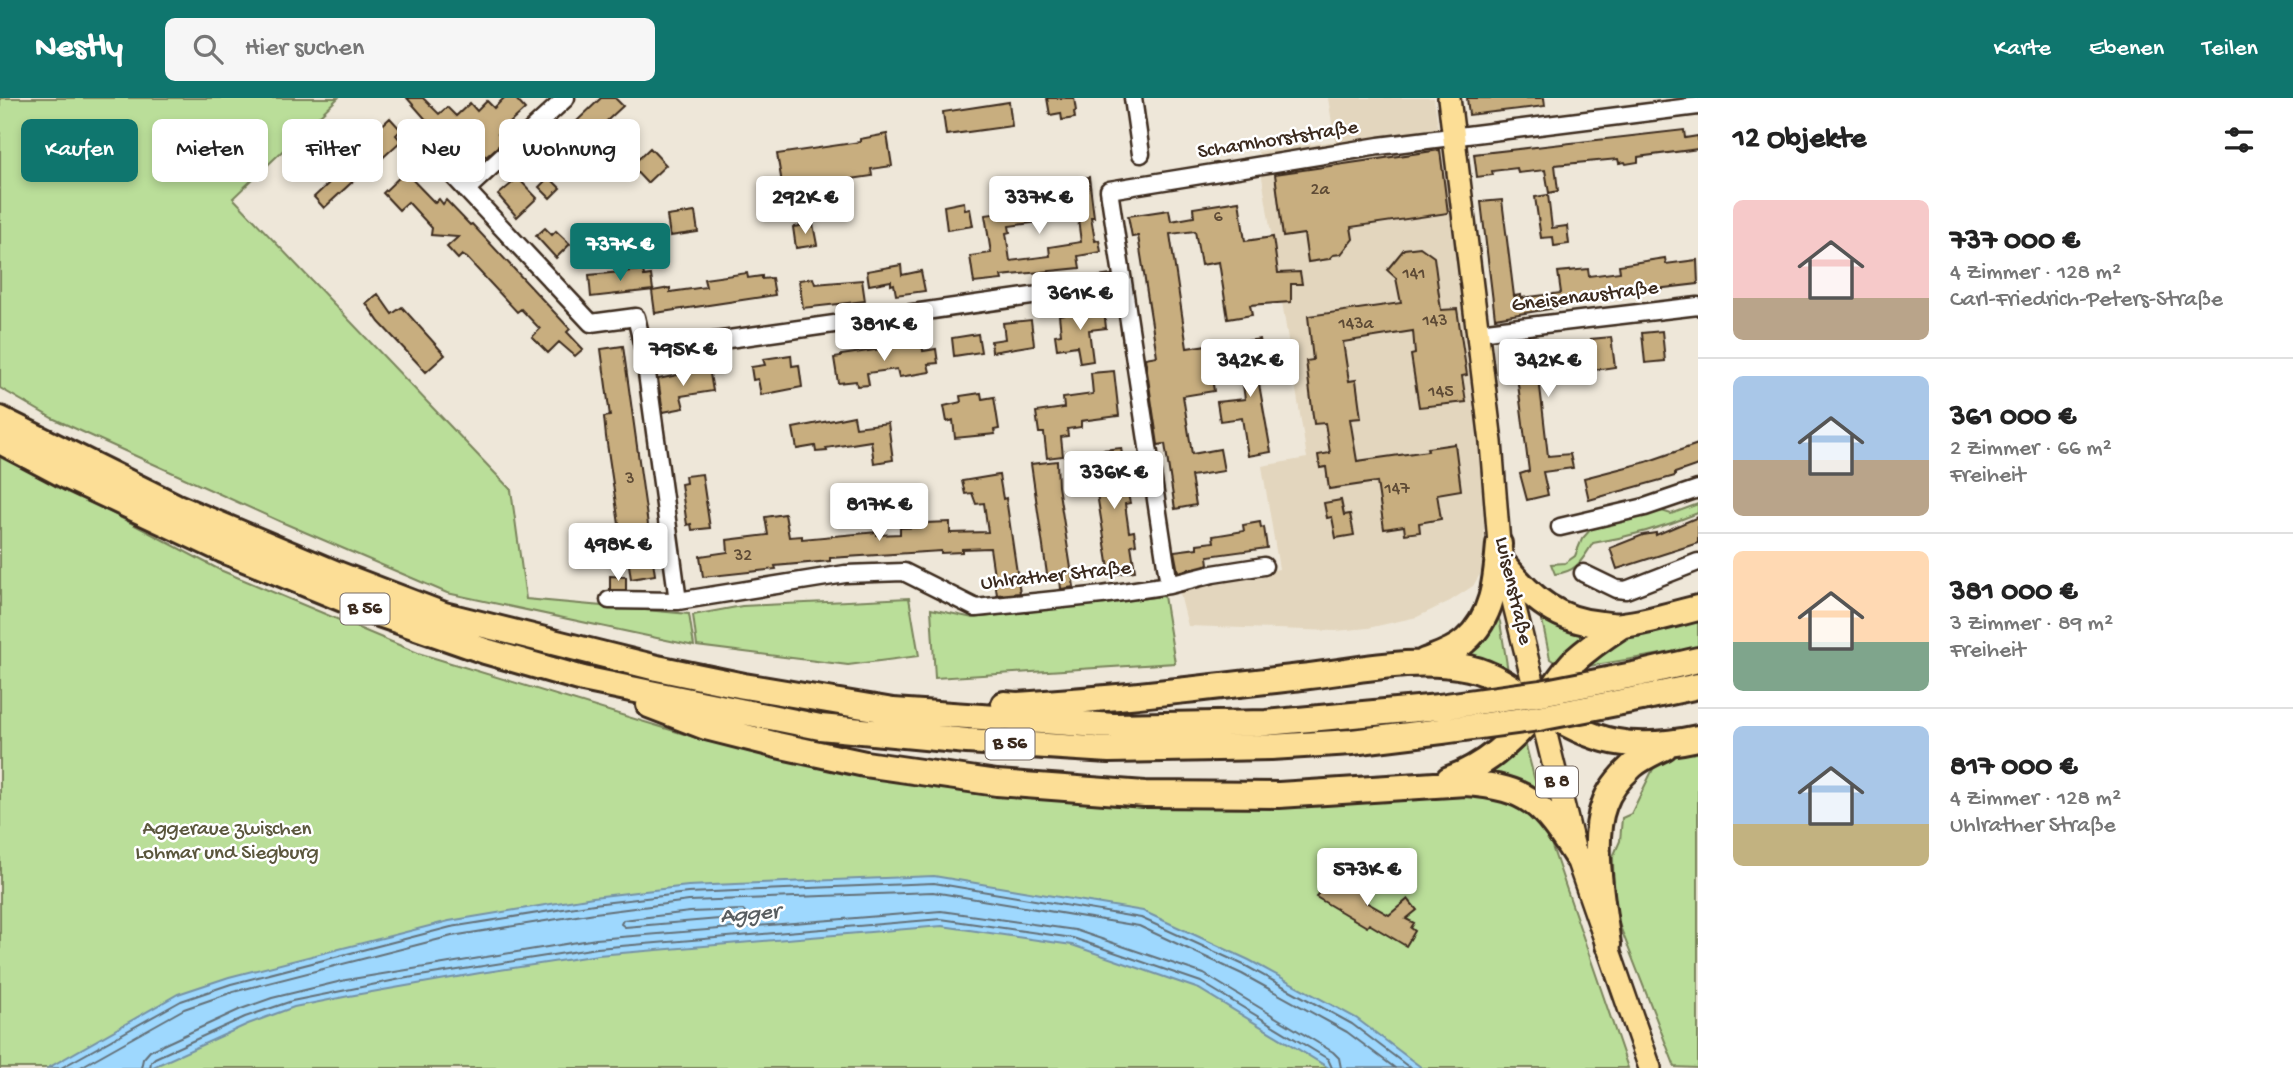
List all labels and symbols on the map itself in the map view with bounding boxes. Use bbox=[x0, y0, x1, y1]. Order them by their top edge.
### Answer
street label: Scharnhorststraße bbox=[1196, 116, 1361, 166]
pin: 292K € bbox=[748, 176, 862, 236]
pin: 337K € bbox=[982, 176, 1096, 236]
house number: 2a bbox=[1311, 180, 1330, 201]
house number: 6 bbox=[1213, 207, 1223, 228]
pin: 737K € bbox=[563, 223, 677, 283]
house number: 141 bbox=[1401, 264, 1426, 285]
pin: 361K € bbox=[1023, 272, 1137, 332]
street label: Gneisenaustraße bbox=[1510, 276, 1661, 319]
pin: 381K € bbox=[827, 303, 941, 363]
house number: 143 bbox=[1421, 311, 1448, 332]
house number: 143a bbox=[1337, 314, 1375, 335]
pin: 795K € bbox=[626, 328, 740, 388]
pin: 342K € bbox=[1193, 340, 1307, 399]
pin: 342K € bbox=[1491, 340, 1605, 399]
house number: 145 bbox=[1427, 382, 1454, 403]
pin: 336K € bbox=[1057, 452, 1171, 511]
house number: 3 bbox=[624, 469, 635, 490]
house number: 147 bbox=[1383, 479, 1410, 500]
pin: 817K € bbox=[822, 484, 936, 543]
pin: 498K € bbox=[561, 524, 675, 583]
street label: Luisenstraße bbox=[1487, 535, 1537, 648]
house number: 32 bbox=[733, 546, 752, 567]
street label: Uhlrather Straße bbox=[979, 557, 1134, 597]
road number: B 56 bbox=[340, 594, 390, 624]
road number: B 56 bbox=[986, 729, 1034, 760]
road number: B 8 bbox=[1536, 766, 1578, 797]
park label: Aggeraue zwischen Lohmar und Siegburg bbox=[135, 818, 319, 867]
pin: 573K € bbox=[1310, 848, 1424, 908]
water label: Agger bbox=[719, 899, 786, 931]

